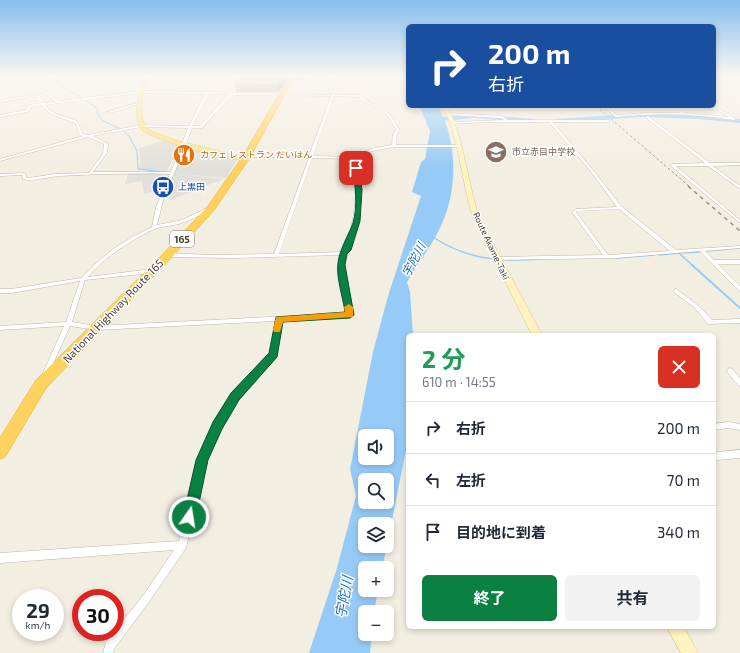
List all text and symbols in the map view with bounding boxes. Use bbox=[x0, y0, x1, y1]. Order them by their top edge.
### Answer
text: 200 m bbox=[488, 36, 570, 70]
icon: right bbox=[422, 40, 474, 92]
text: 右折 bbox=[488, 73, 524, 95]
school or university icon: 市立赤目中学校 bbox=[483, 139, 509, 165]
restaurant icon: カフェ レストラン だいはん bbox=[171, 142, 197, 168]
place label: 市立赤目中学校 bbox=[512, 146, 575, 157]
place label: カフェ レストラン だいはん bbox=[200, 149, 312, 160]
pin bbox=[339, 151, 373, 185]
icon: arrive bbox=[345, 157, 367, 179]
bus stop icon: 上黒田 bbox=[150, 174, 176, 200]
place label: 上黒田 bbox=[178, 181, 205, 192]
street label: Route Akame-Taki bbox=[471, 210, 512, 281]
road number: 165 bbox=[170, 231, 194, 247]
water label: 宇陀川 bbox=[398, 239, 429, 279]
street label: National Highway Route 165 bbox=[60, 256, 166, 365]
text: 2 分 bbox=[422, 344, 465, 373]
button: close bbox=[658, 346, 700, 388]
text: 610 m · 14:55 bbox=[422, 374, 496, 390]
icon: right bbox=[422, 417, 444, 439]
text: 右折 bbox=[456, 419, 486, 437]
text: 200 m bbox=[657, 419, 700, 437]
map controls bbox=[358, 429, 394, 641]
button: sound bbox=[358, 429, 394, 465]
icon: left bbox=[422, 469, 444, 491]
text: 左折 bbox=[456, 471, 486, 489]
text: 70 m bbox=[667, 471, 700, 489]
button: search bbox=[358, 473, 394, 509]
position arrow bbox=[168, 496, 210, 538]
button: layers bbox=[358, 517, 394, 553]
icon: arrive bbox=[422, 521, 444, 543]
text: 目的地に到着 bbox=[456, 523, 546, 541]
text: 340 m bbox=[657, 523, 700, 541]
button: + bbox=[358, 561, 394, 597]
water label: 宇陀川 bbox=[331, 573, 356, 619]
button: 終了 bbox=[422, 575, 557, 621]
button: 共有 bbox=[565, 575, 700, 621]
speed limit sign: 30 bbox=[72, 589, 124, 641]
text: 29 bbox=[26, 598, 50, 622]
button: − bbox=[358, 605, 394, 641]
text: km/h bbox=[26, 619, 50, 631]

